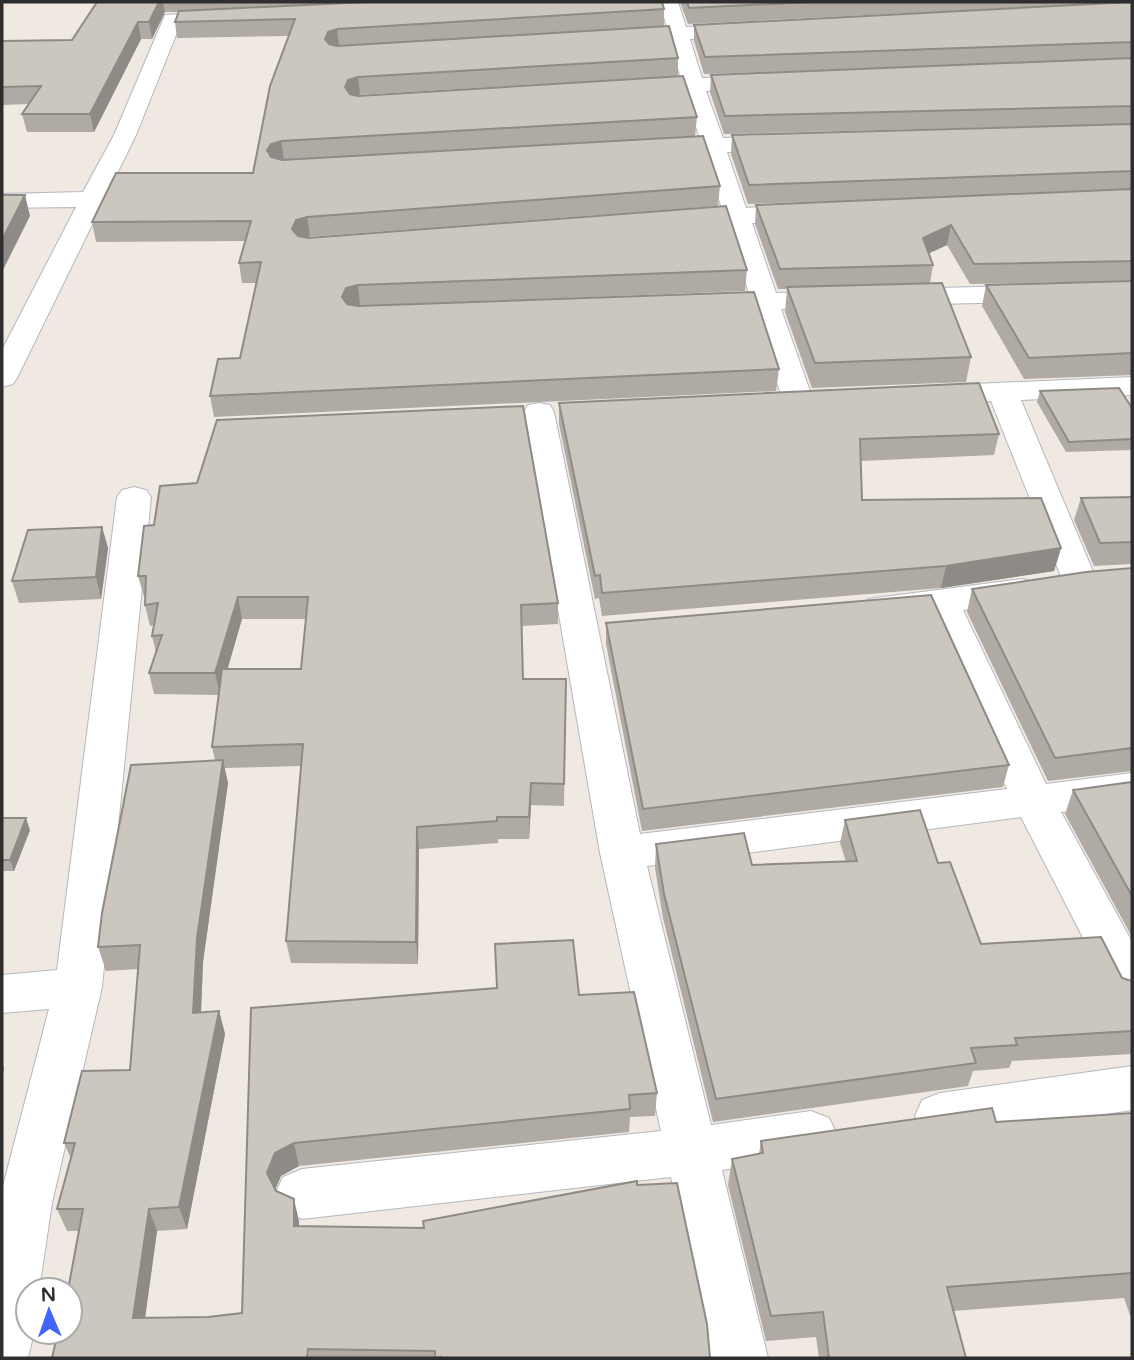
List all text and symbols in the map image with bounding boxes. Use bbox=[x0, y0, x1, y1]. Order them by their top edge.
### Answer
north arrow bbox=[14, 1276, 84, 1346]
text: N bbox=[40, 1284, 56, 1306]

